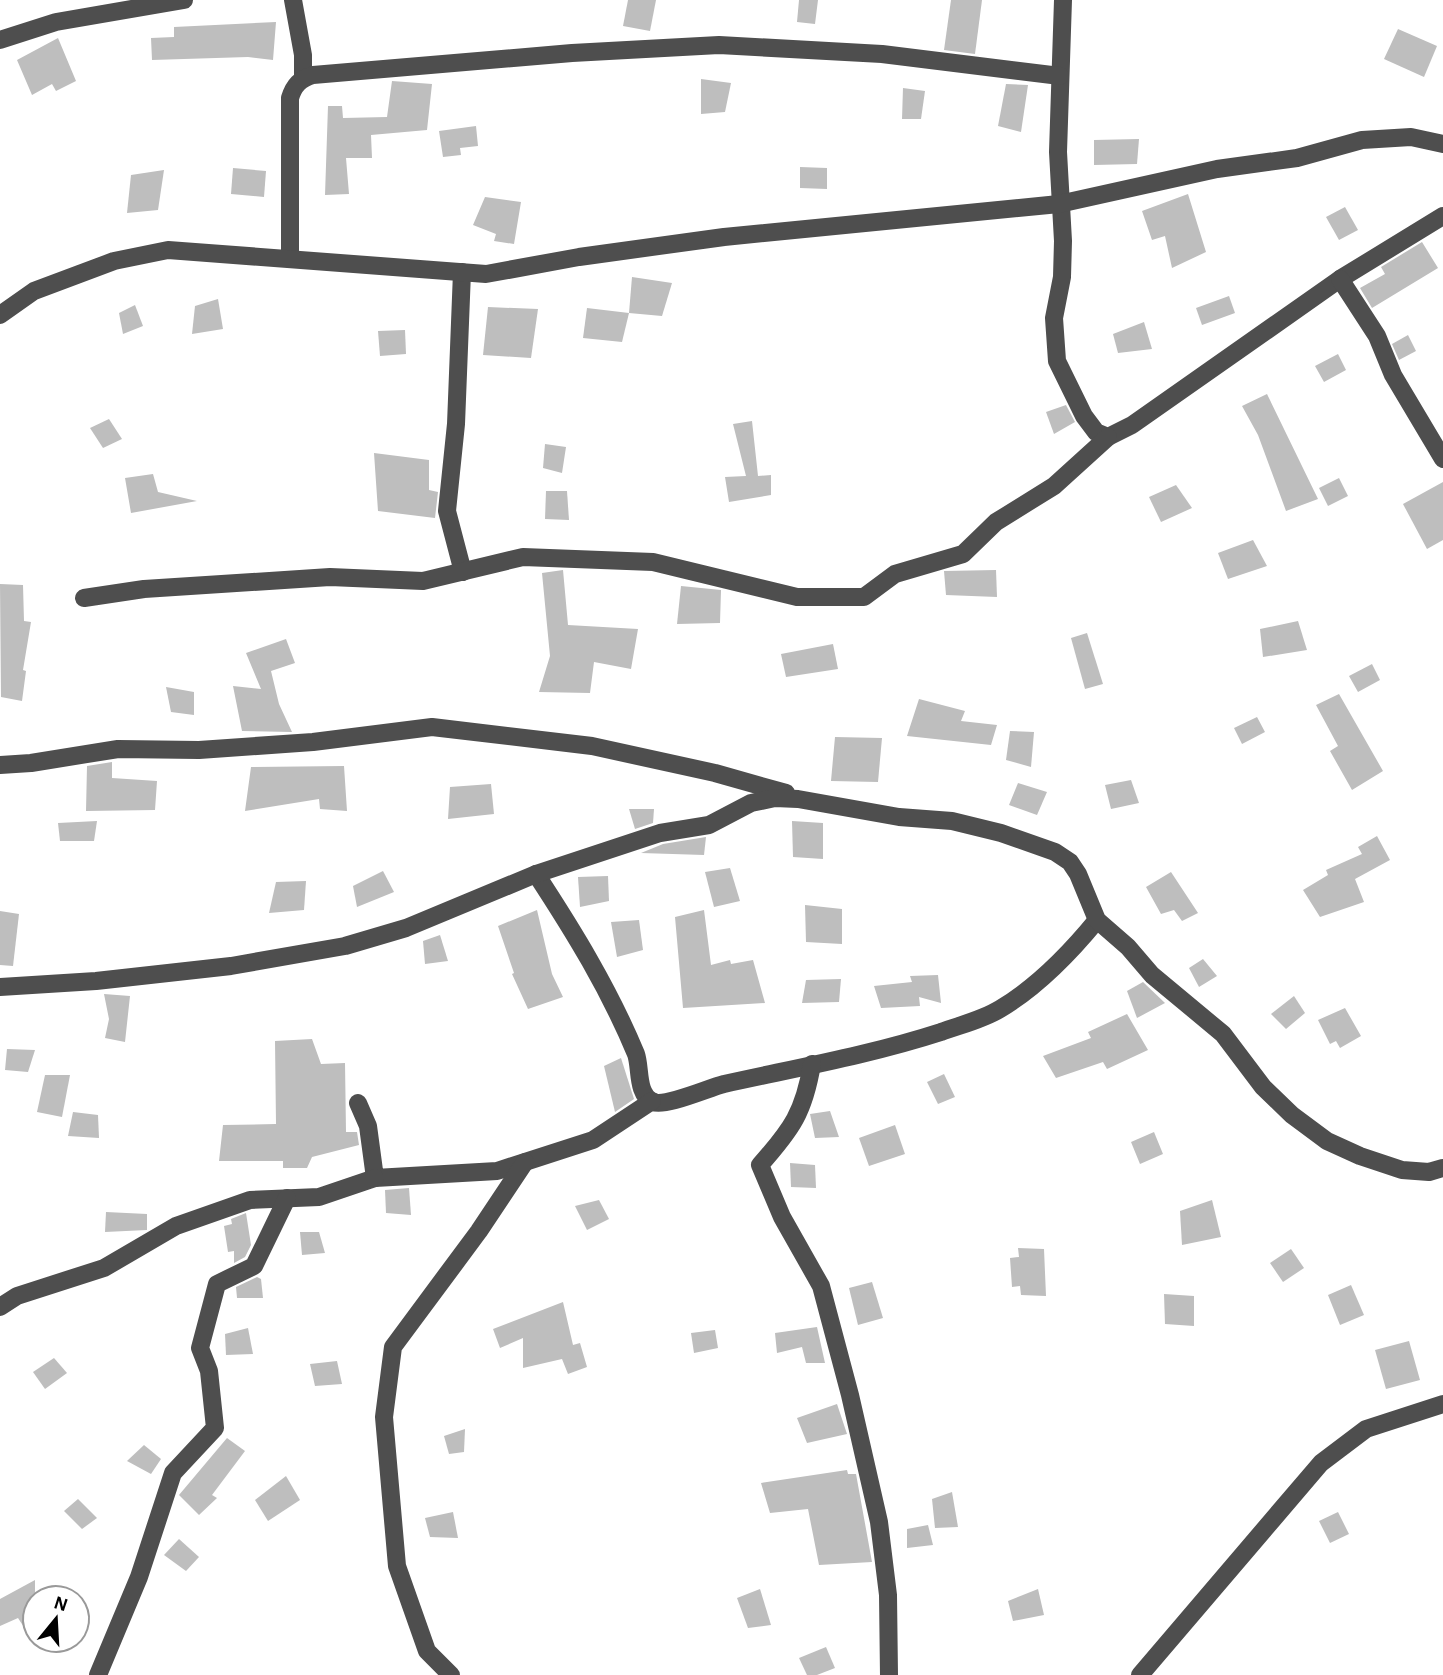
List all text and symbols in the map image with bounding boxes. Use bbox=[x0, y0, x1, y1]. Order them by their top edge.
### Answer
north arrow bbox=[21, 1584, 91, 1654]
text: N bbox=[52, 1593, 70, 1615]

